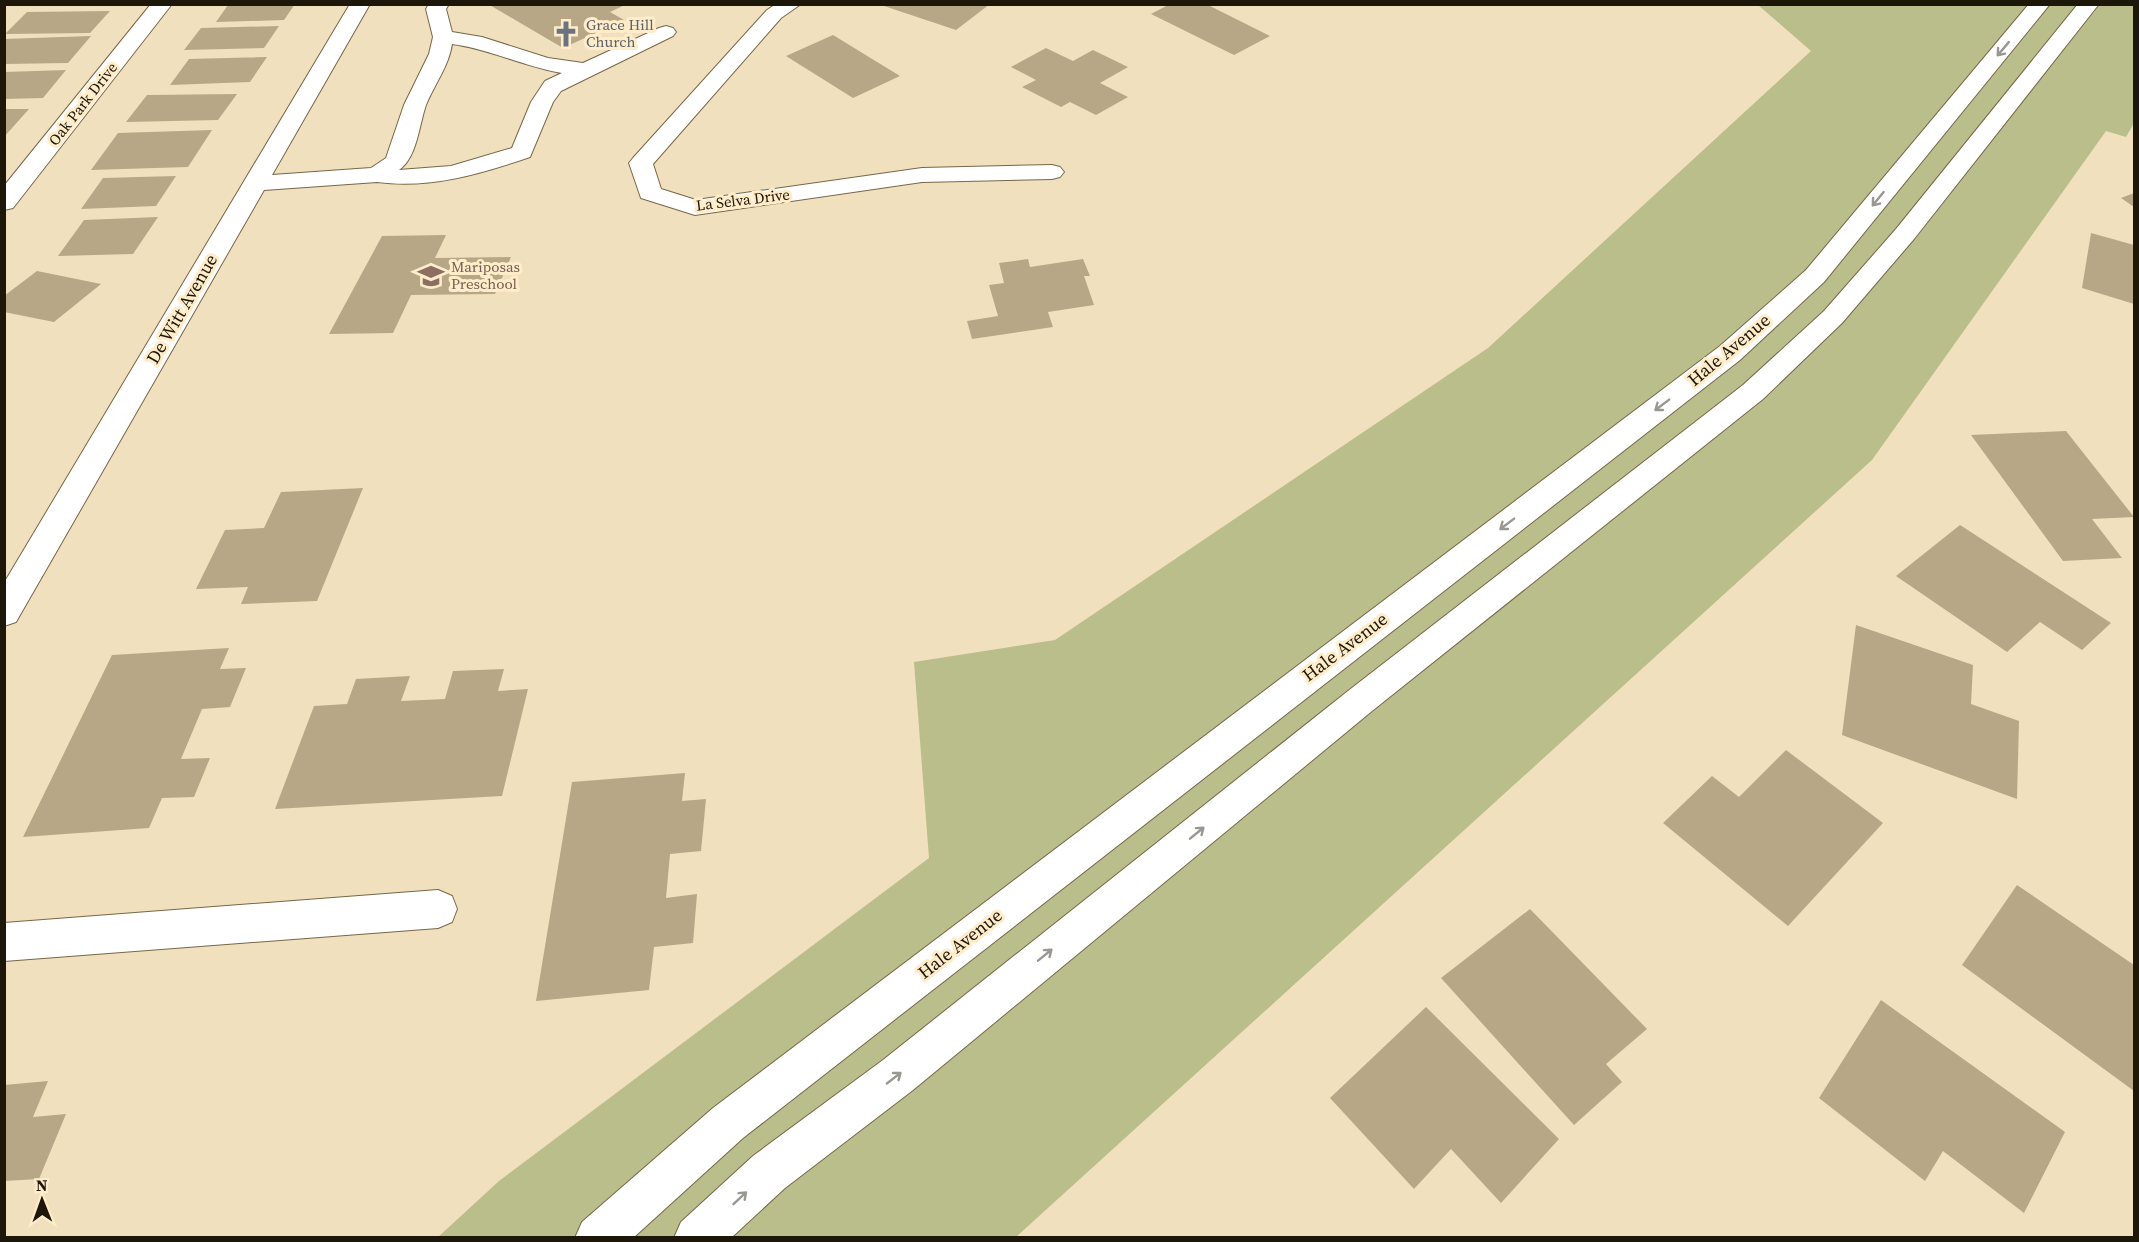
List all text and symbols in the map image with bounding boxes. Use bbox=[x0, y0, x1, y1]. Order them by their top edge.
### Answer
place label: Grace Hill Church bbox=[586, 14, 654, 52]
church icon: Grace Hill Church bbox=[551, 19, 581, 49]
one-way arrow bbox=[1996, 41, 2010, 56]
street label: Oak Park Drive bbox=[43, 57, 122, 150]
street label: La Selva Drive bbox=[695, 183, 791, 216]
one-way arrow bbox=[1871, 191, 1884, 207]
street label: De Witt Avenue bbox=[140, 249, 223, 368]
place label: Mariposas Preschool bbox=[451, 256, 520, 294]
school or university icon: Mariposas Preschool bbox=[416, 261, 446, 291]
street label: Hale Avenue bbox=[1682, 308, 1775, 392]
one-way arrow bbox=[1654, 399, 1670, 412]
one-way arrow bbox=[1499, 517, 1515, 530]
street label: Hale Avenue bbox=[1297, 606, 1392, 687]
one-way arrow bbox=[1189, 826, 1205, 839]
street label: Hale Avenue bbox=[912, 903, 1007, 984]
one-way arrow bbox=[1037, 949, 1053, 962]
one-way arrow bbox=[885, 1071, 901, 1084]
north arrow bbox=[12, 1170, 72, 1230]
text: N bbox=[36, 1174, 48, 1196]
one-way arrow bbox=[733, 1191, 748, 1205]

